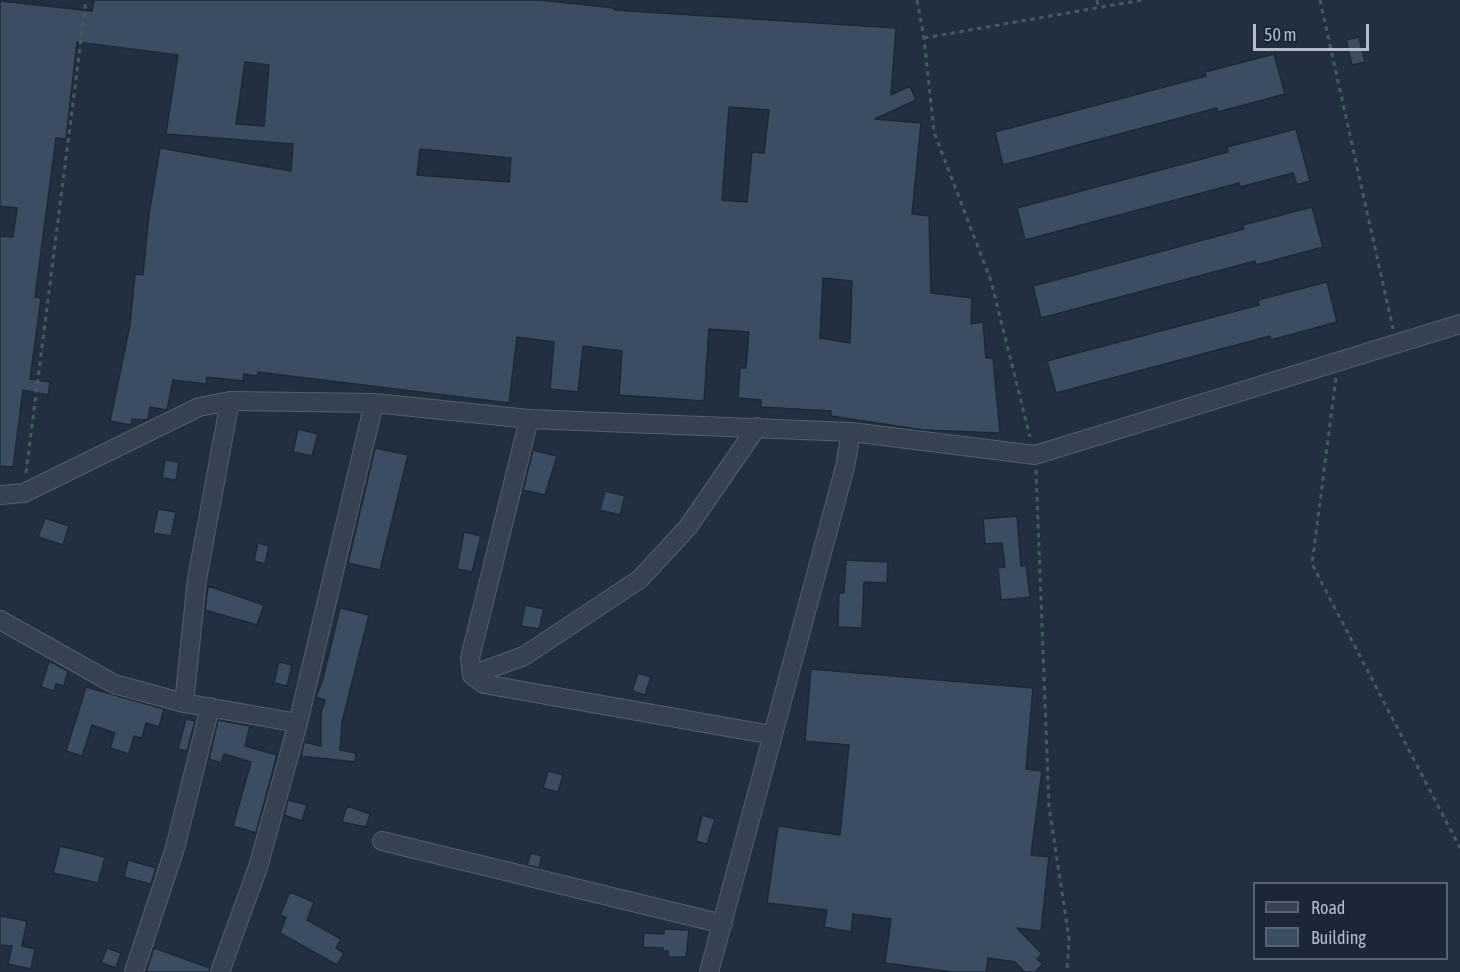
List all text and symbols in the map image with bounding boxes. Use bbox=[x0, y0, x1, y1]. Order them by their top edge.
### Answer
scale bar bbox=[1256, 12, 1372, 50]
text: 50 m bbox=[1264, 24, 1296, 45]
legend bbox=[1253, 882, 1448, 960]
text: Road bbox=[1311, 897, 1345, 918]
text: Building bbox=[1311, 927, 1366, 948]

